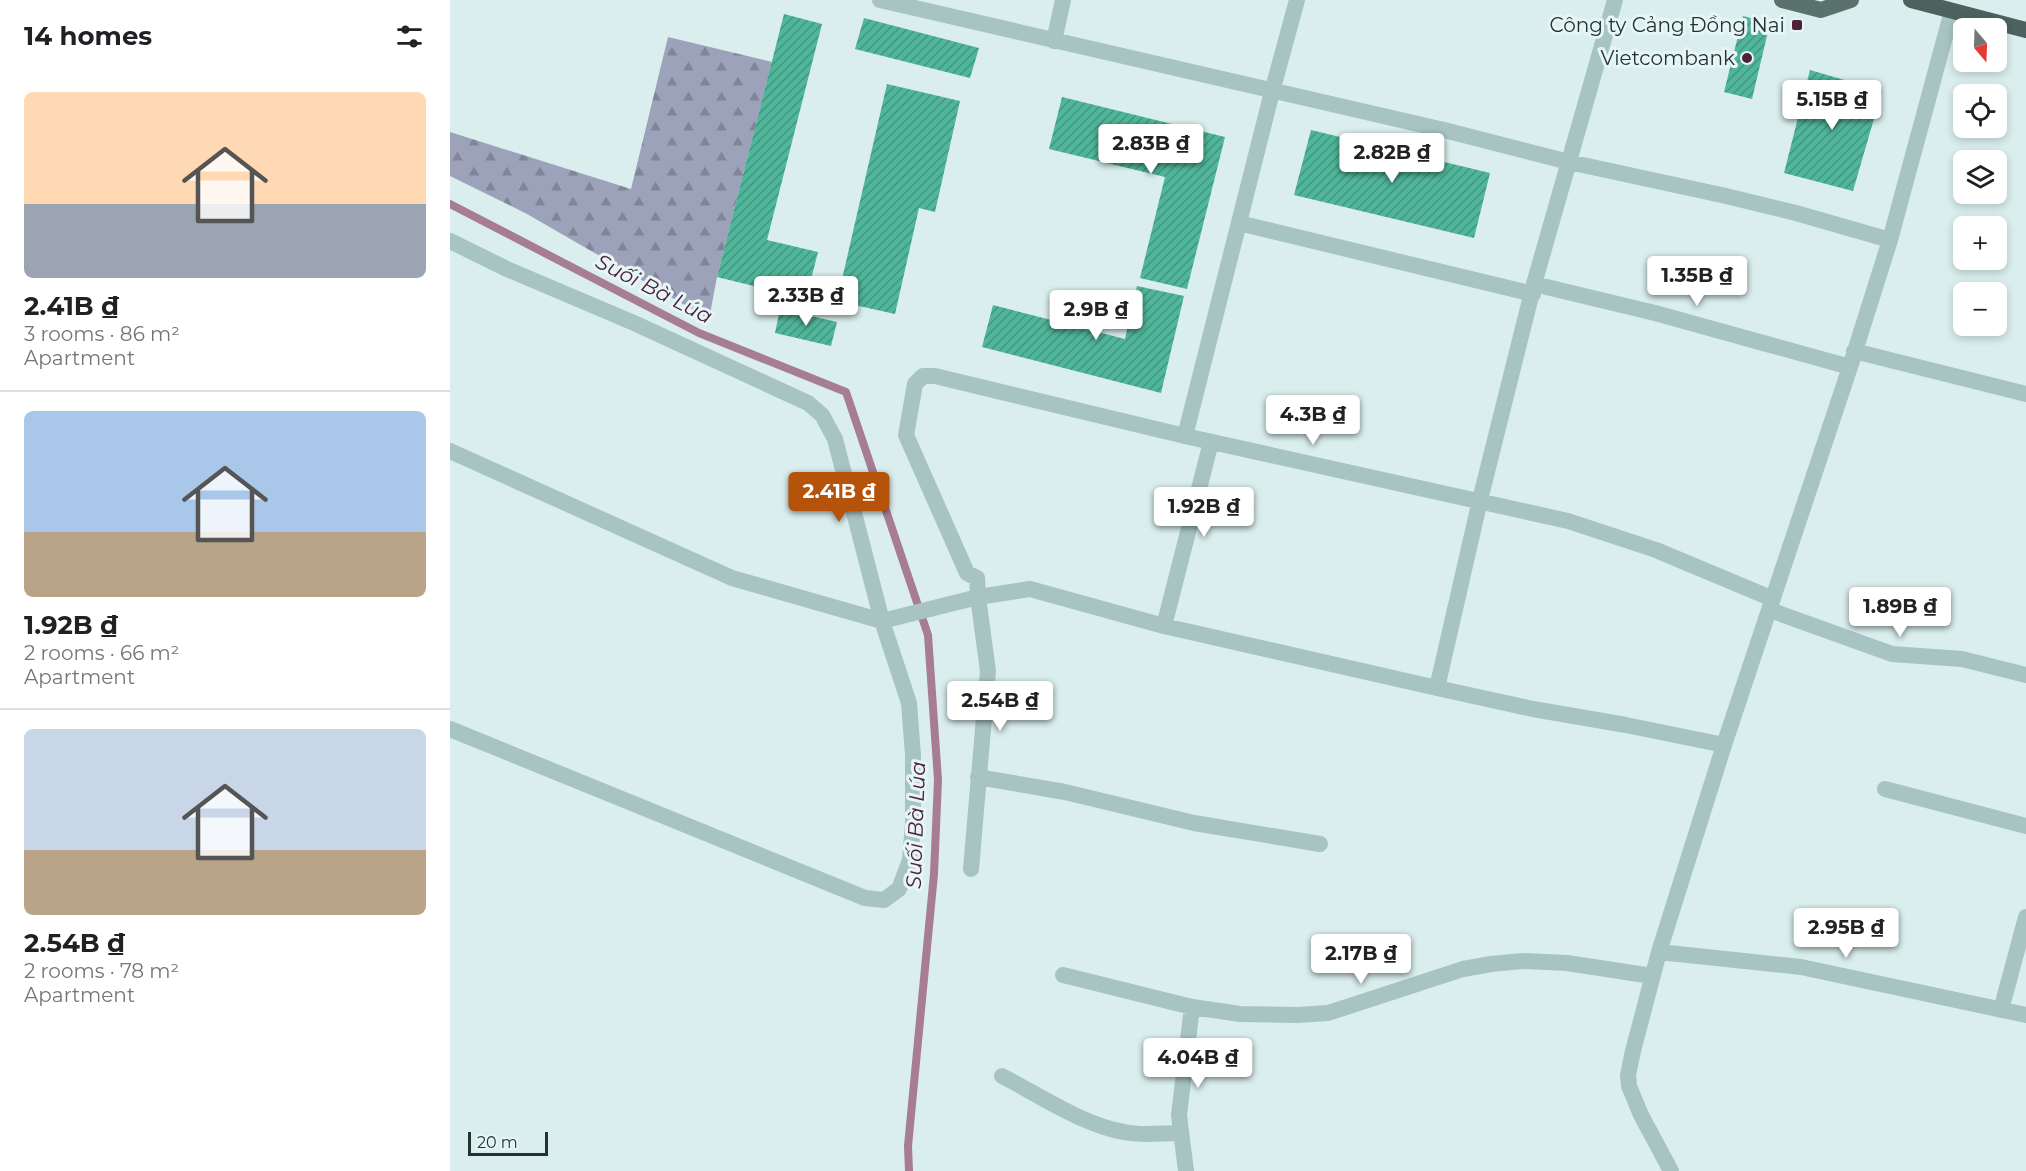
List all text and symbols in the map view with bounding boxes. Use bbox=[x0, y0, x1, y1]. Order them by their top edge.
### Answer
place label: Công ty Cảng Đồng Nai bbox=[1549, 13, 1785, 37]
marker: Công ty Cảng Đồng Nai bbox=[1790, 18, 1804, 32]
north arrow bbox=[1953, 18, 2007, 72]
map controls bbox=[1953, 18, 2007, 336]
text: 14 homes bbox=[24, 20, 152, 52]
icon: filters bbox=[393, 20, 426, 53]
place label: Vietcombank bbox=[1601, 46, 1735, 70]
marker: Vietcombank bbox=[1740, 51, 1754, 65]
pin: 5.15B ₫ bbox=[1777, 80, 1887, 131]
button: locate bbox=[1953, 84, 2007, 138]
text: 5.15B ₫ bbox=[1796, 87, 1868, 111]
pin: 2.83B ₫ bbox=[1096, 124, 1206, 175]
icon: home bbox=[171, 131, 279, 239]
text: 2.83B ₫ bbox=[1112, 131, 1190, 155]
pin: 2.82B ₫ bbox=[1337, 133, 1447, 184]
text: 2.82B ₫ bbox=[1353, 140, 1431, 164]
button: layers bbox=[1953, 150, 2007, 204]
button: + bbox=[1953, 216, 2007, 270]
water label: Suối Bà Lúa bbox=[592, 248, 717, 329]
pin: 1.35B ₫ bbox=[1642, 256, 1752, 307]
text: 1.35B ₫ bbox=[1661, 263, 1733, 287]
pin: 2.33B ₫ bbox=[751, 276, 861, 327]
button: − bbox=[1953, 282, 2007, 336]
text: 2.33B ₫ bbox=[768, 283, 844, 307]
text: 2.41B ₫ bbox=[24, 290, 119, 322]
pin: 2.9B ₫ bbox=[1047, 290, 1145, 341]
text: 2.9B ₫ bbox=[1064, 297, 1128, 321]
text: 3 rooms · 86 m² bbox=[24, 322, 180, 346]
text: Apartment bbox=[24, 346, 135, 370]
pin: 4.3B ₫ bbox=[1264, 395, 1362, 446]
text: 4.3B ₫ bbox=[1280, 402, 1346, 426]
icon: home bbox=[171, 450, 279, 558]
pin: 2.41B ₫ bbox=[784, 472, 894, 523]
text: 2.41B ₫ bbox=[802, 479, 876, 503]
pin: 1.92B ₫ bbox=[1149, 487, 1259, 538]
text: 1.92B ₫ bbox=[1168, 494, 1240, 518]
pin: 1.89B ₫ bbox=[1845, 587, 1955, 638]
text: 1.89B ₫ bbox=[1863, 594, 1937, 618]
text: 1.92B ₫ bbox=[24, 609, 118, 641]
text: 2 rooms · 66 m² bbox=[24, 641, 179, 665]
text: Apartment bbox=[24, 665, 135, 689]
pin: 2.54B ₫ bbox=[945, 681, 1055, 732]
text: 2.54B ₫ bbox=[961, 688, 1039, 712]
water label: Suối Bà Lúa bbox=[901, 761, 930, 889]
icon: home bbox=[171, 768, 279, 876]
pin: 2.95B ₫ bbox=[1791, 908, 1901, 959]
text: 2.95B ₫ bbox=[1808, 915, 1884, 939]
text: 2.54B ₫ bbox=[24, 927, 125, 959]
pin: 2.17B ₫ bbox=[1306, 934, 1416, 985]
text: 2.17B ₫ bbox=[1325, 941, 1397, 965]
text: 2 rooms · 78 m² bbox=[24, 959, 179, 983]
text: Apartment bbox=[24, 983, 135, 1007]
pin: 4.04B ₫ bbox=[1143, 1038, 1253, 1089]
text: 4.04B ₫ bbox=[1157, 1045, 1239, 1069]
scale bar bbox=[468, 1129, 548, 1156]
text: 20 m bbox=[477, 1133, 518, 1152]

